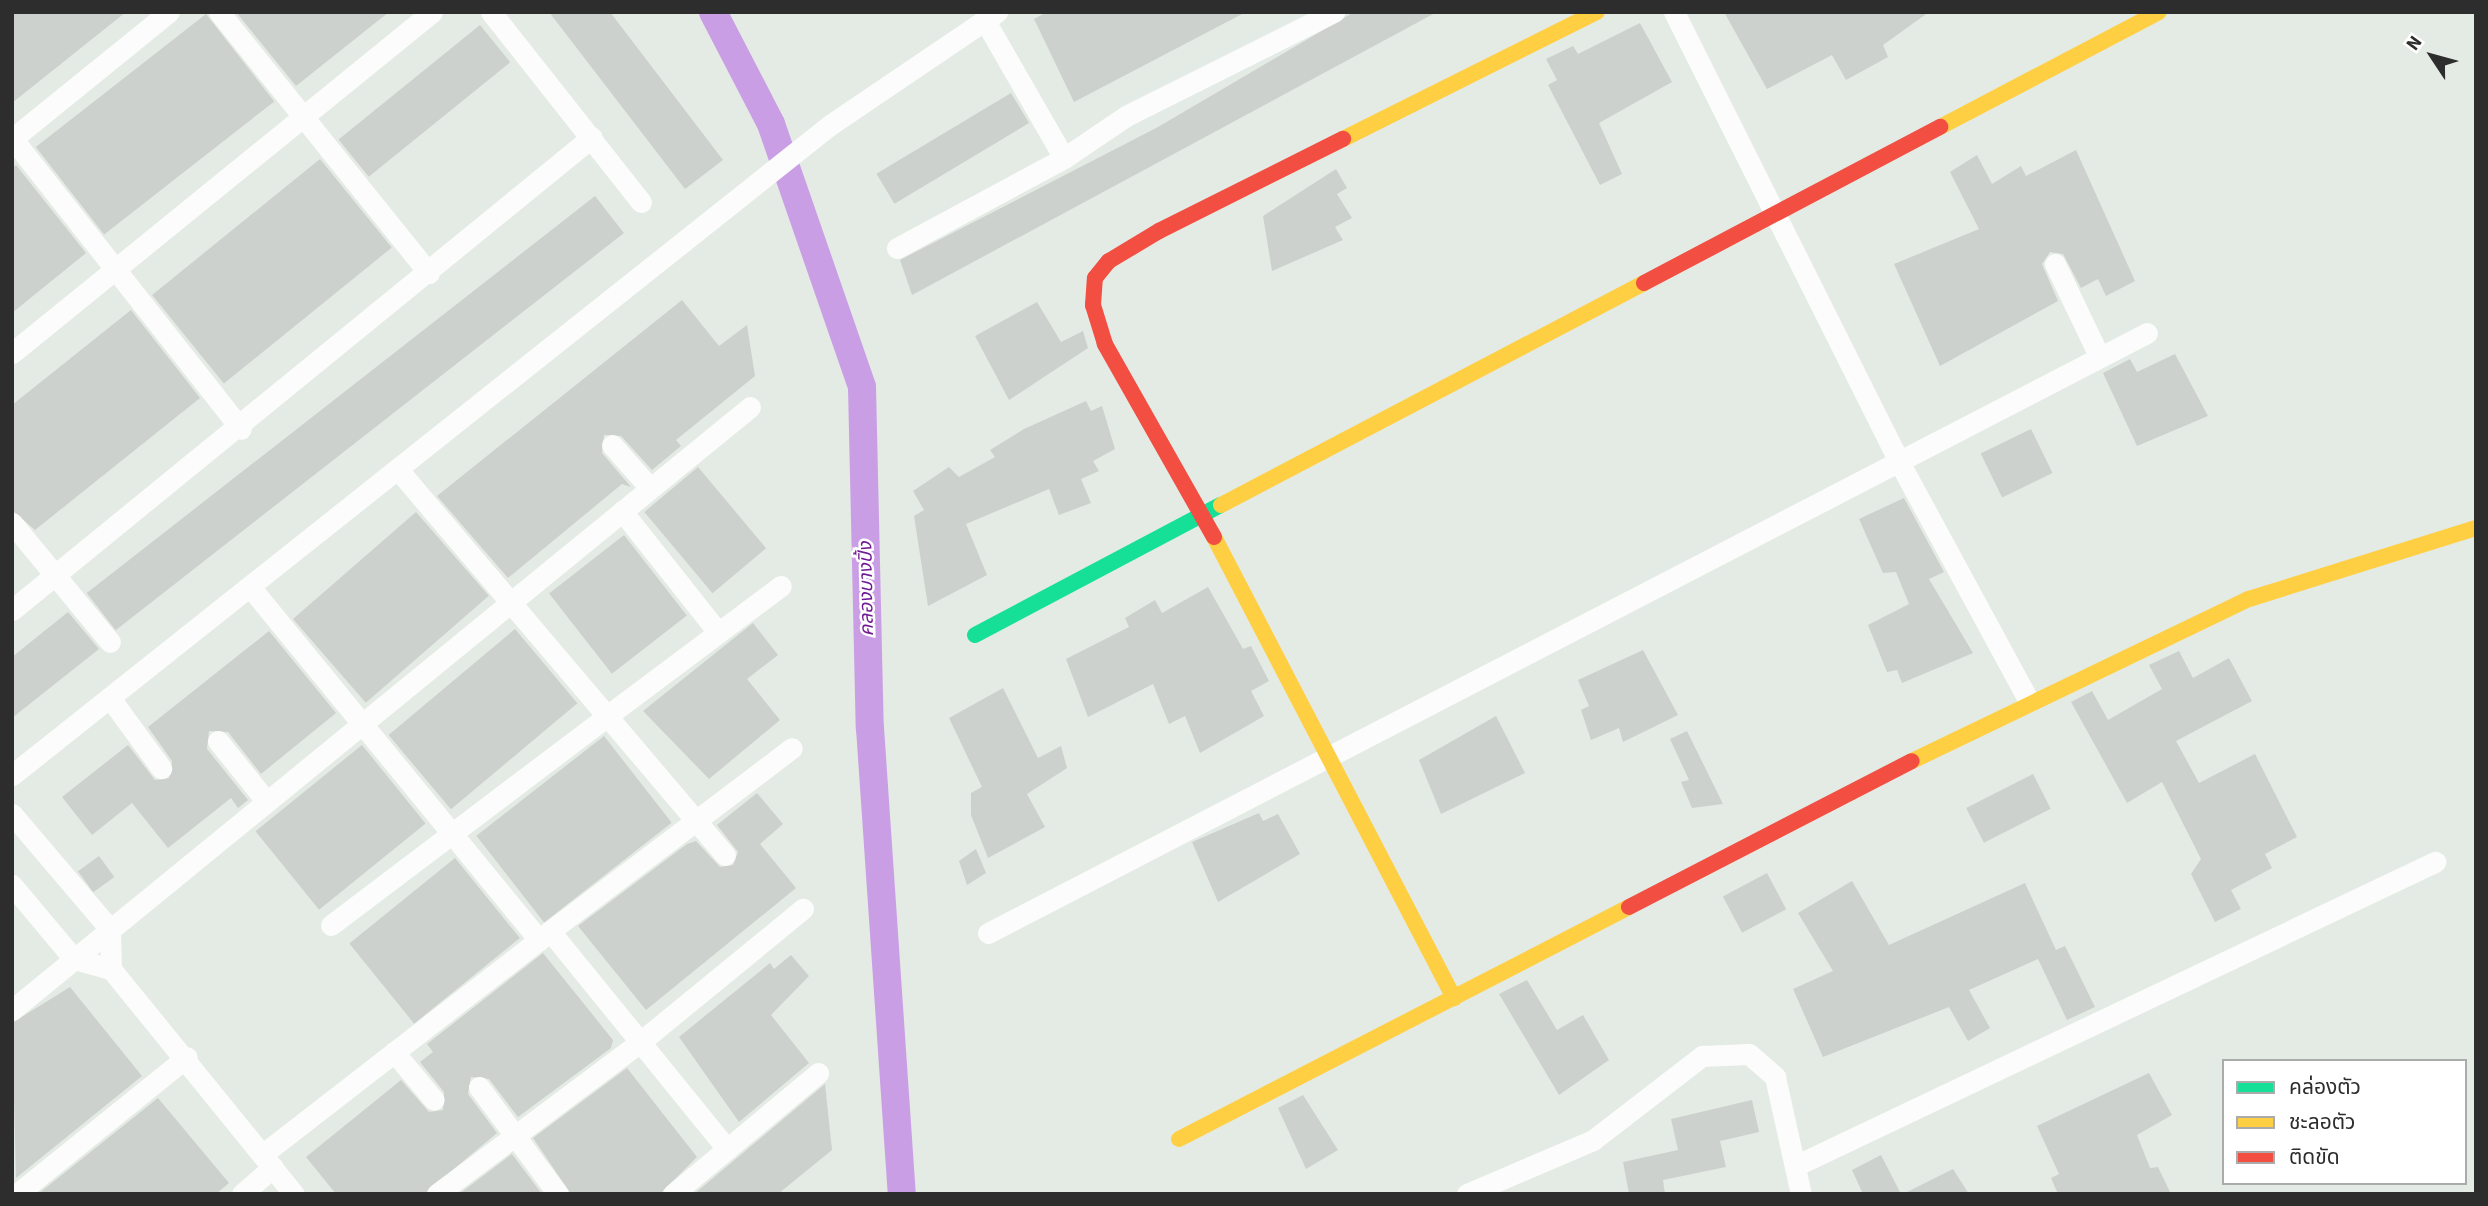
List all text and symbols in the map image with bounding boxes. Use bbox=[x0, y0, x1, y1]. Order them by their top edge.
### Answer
north arrow bbox=[2397, 21, 2467, 91]
text: N bbox=[2400, 30, 2429, 56]
water label: คลองบางปิ้ง bbox=[855, 541, 879, 637]
legend bbox=[2222, 1059, 2467, 1185]
text: คล่องตัว bbox=[2289, 1072, 2361, 1102]
text: ชะลอตัว bbox=[2289, 1107, 2355, 1137]
text: ติดขัด bbox=[2289, 1142, 2340, 1172]

